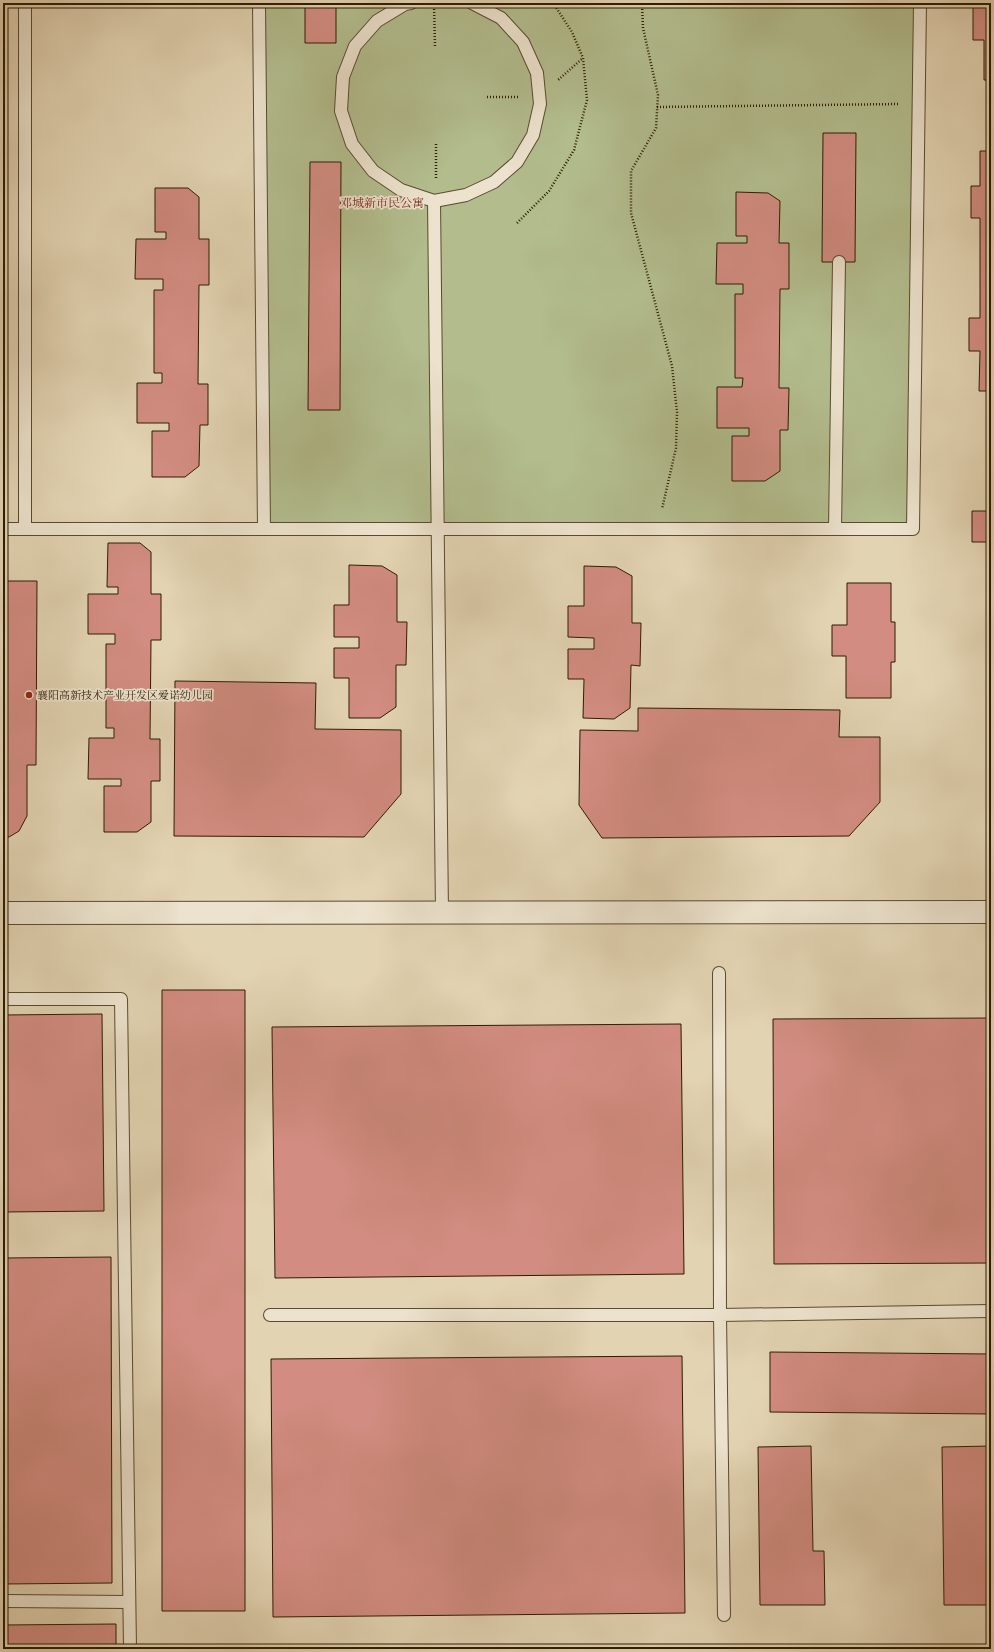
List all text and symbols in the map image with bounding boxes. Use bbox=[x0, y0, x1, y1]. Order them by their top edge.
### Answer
district label: 邓城新市民公寓 bbox=[340, 196, 424, 210]
place label: 襄阳高新技术产业开发区爱诺幼儿园 bbox=[37, 689, 213, 702]
marker: 襄阳高新技术产业开发区爱诺幼儿园 bbox=[24, 690, 34, 700]

